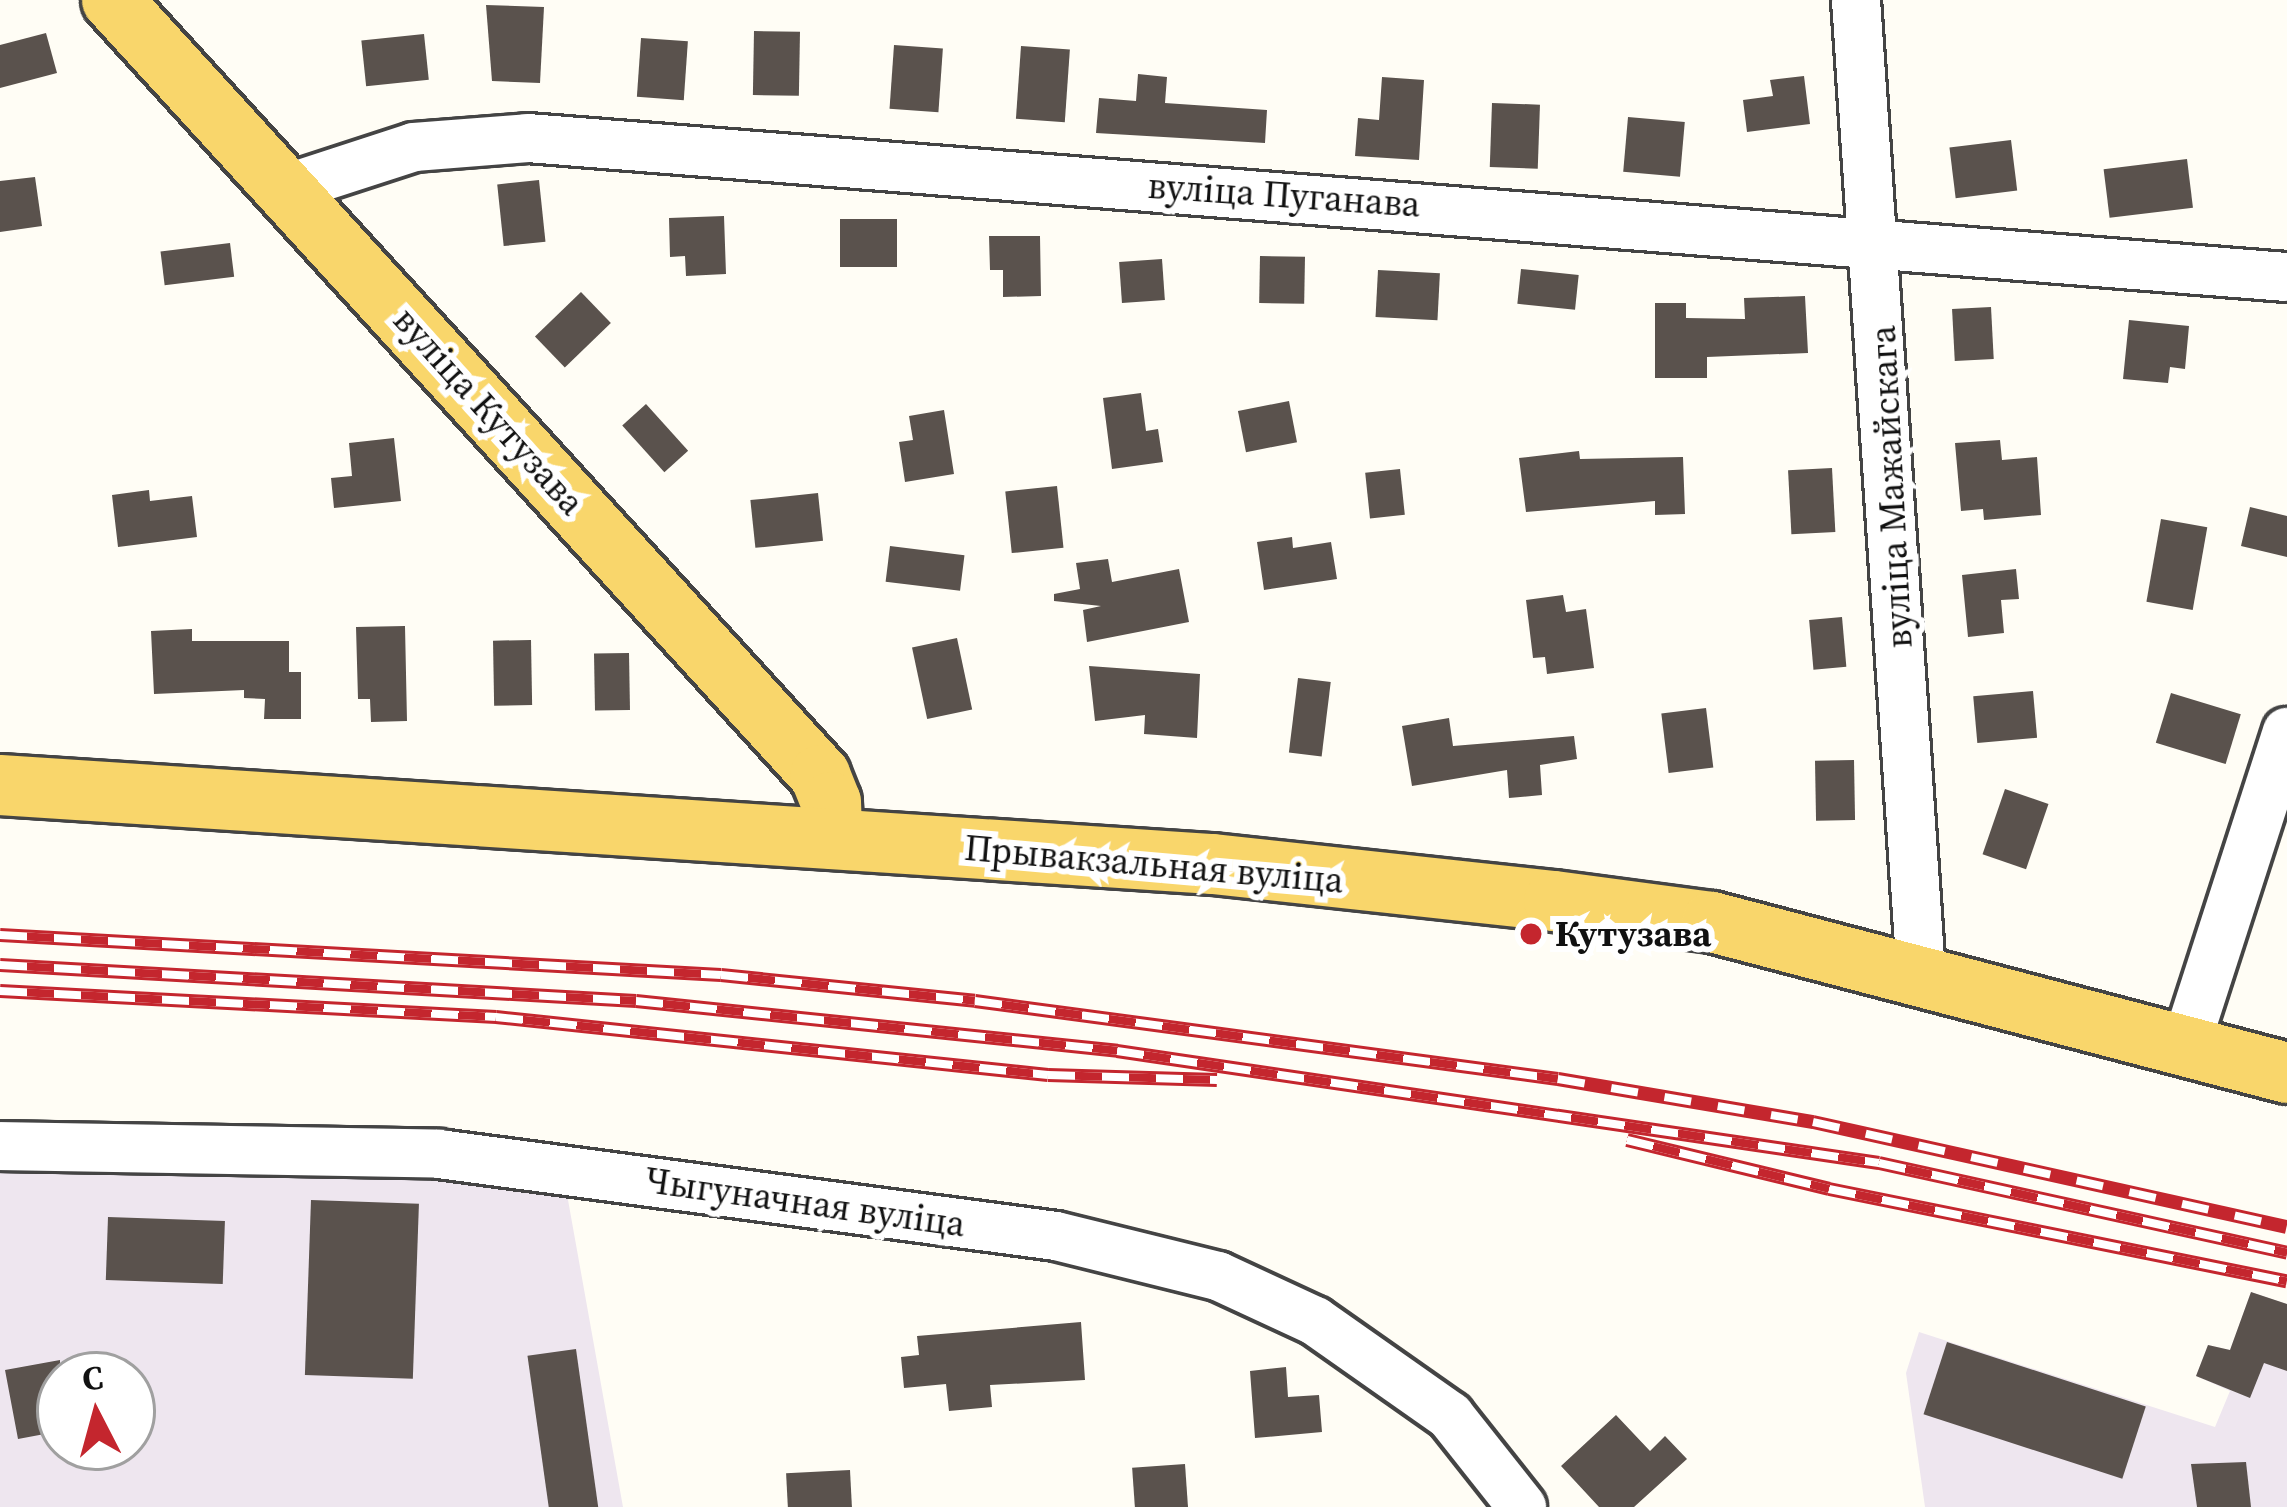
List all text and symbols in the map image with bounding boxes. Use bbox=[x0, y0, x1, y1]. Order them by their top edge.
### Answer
street label: вуліца Пуганава bbox=[1146, 164, 1422, 226]
street label: вуліца Кутузава bbox=[385, 298, 593, 524]
street label: вуліца Мажайскага bbox=[1861, 324, 1921, 650]
street label: Прывакзальная вуліца bbox=[963, 826, 1345, 902]
place label: Кутузава bbox=[1555, 912, 1711, 956]
marker: Кутузава bbox=[1518, 921, 1544, 947]
street label: Чыгуначная вуліца bbox=[642, 1158, 968, 1246]
north arrow bbox=[36, 1351, 156, 1471]
text: С bbox=[80, 1354, 105, 1401]

